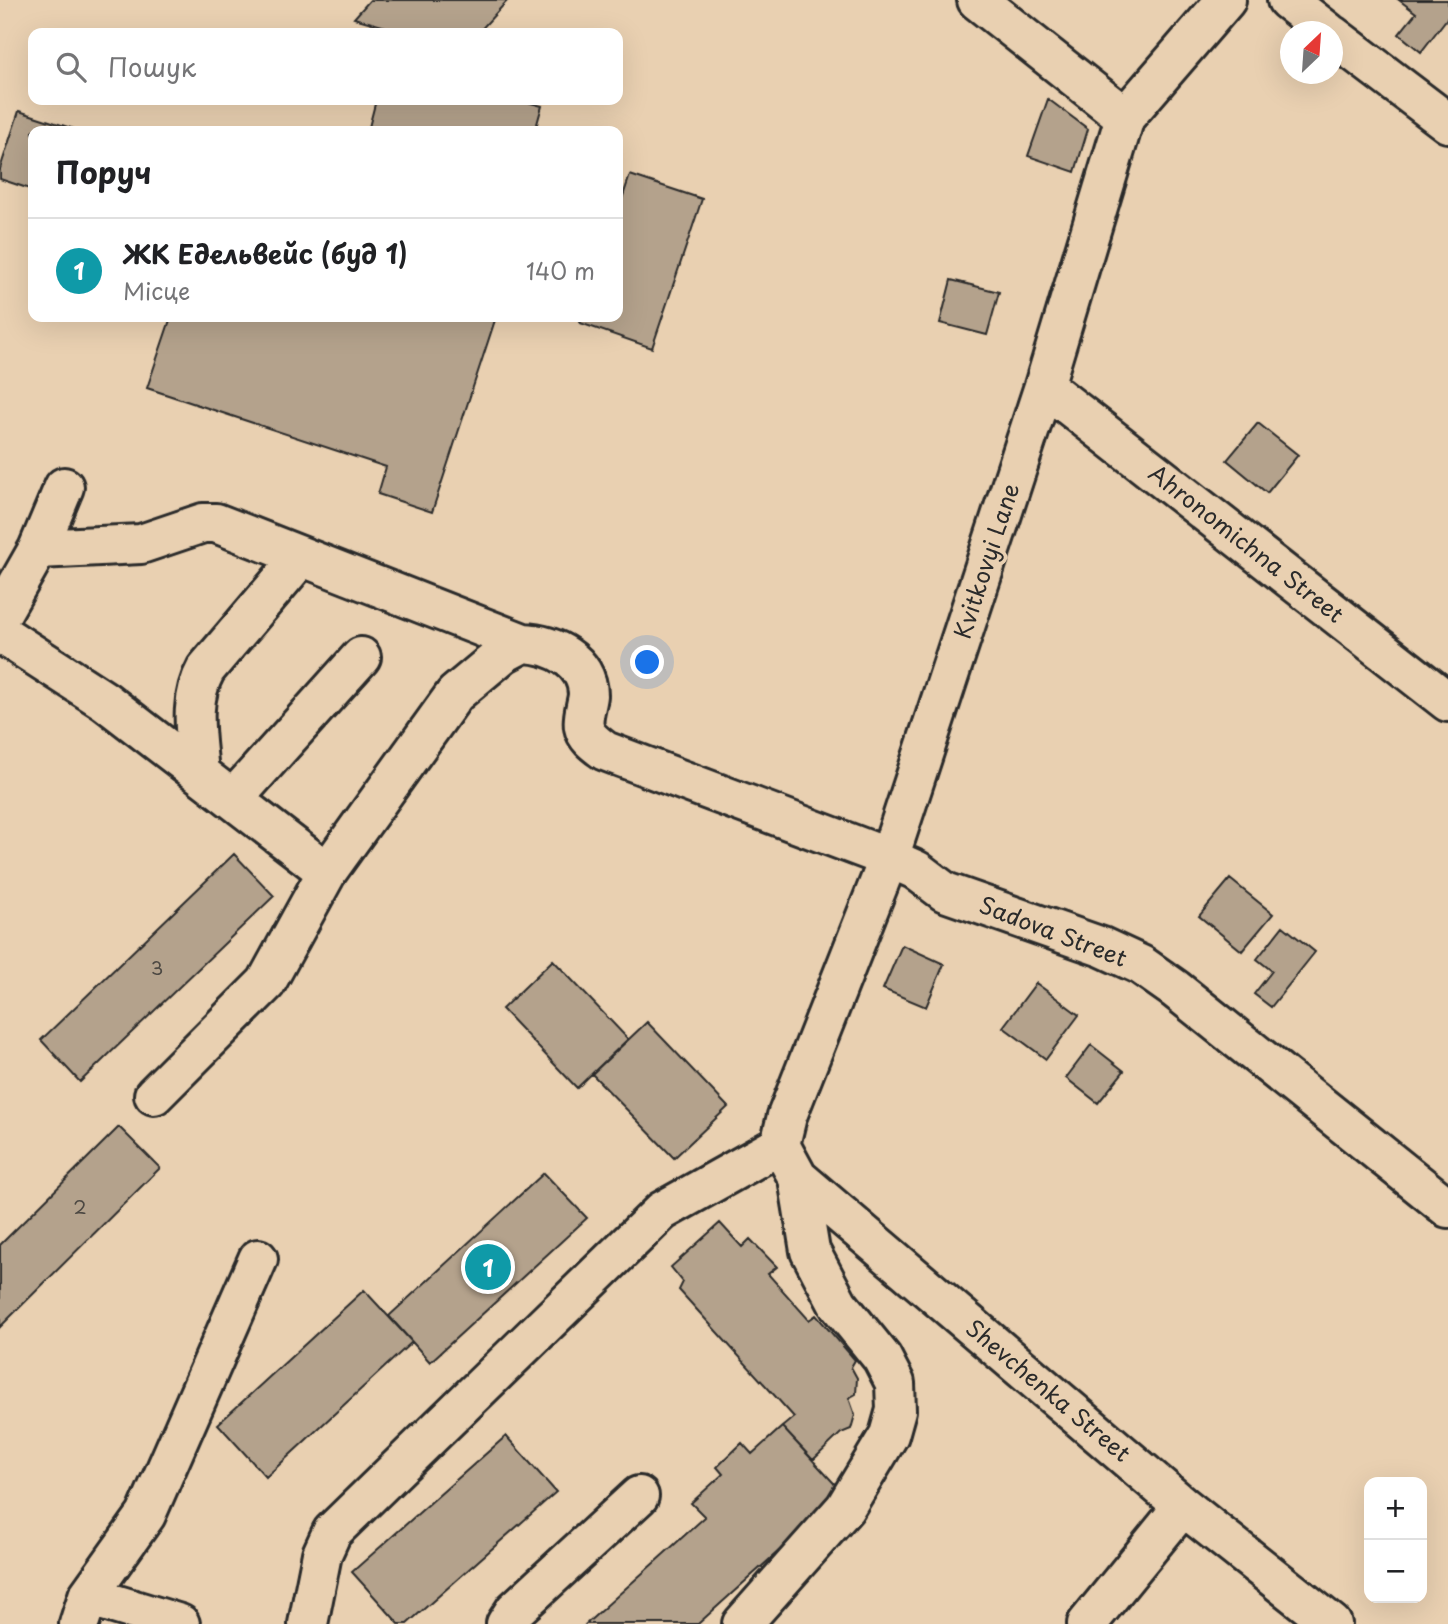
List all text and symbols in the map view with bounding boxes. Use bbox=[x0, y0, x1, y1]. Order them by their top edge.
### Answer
north arrow bbox=[1280, 21, 1343, 84]
search box bbox=[28, 28, 623, 105]
text: Пошук bbox=[108, 47, 196, 86]
icon: search bbox=[52, 48, 90, 86]
text: Поруч bbox=[56, 149, 151, 194]
text: ЖК Едельвейс (буд 1) bbox=[123, 234, 408, 273]
text: 1 bbox=[74, 253, 85, 288]
text: 140 m bbox=[526, 253, 595, 288]
text: Місце bbox=[123, 273, 190, 308]
street label: Ahronomichna Street bbox=[1142, 455, 1352, 630]
street label: Kvitkovyi Lane bbox=[944, 478, 1027, 643]
your location bbox=[630, 645, 664, 679]
street label: Sadova Street bbox=[975, 886, 1132, 975]
house number: 3 bbox=[151, 953, 163, 981]
house number: 2 bbox=[73, 1192, 87, 1220]
pin: 1 bbox=[465, 1241, 511, 1293]
street label: Shevchenka Street bbox=[959, 1310, 1139, 1469]
map controls bbox=[1364, 1477, 1427, 1603]
button: + bbox=[1364, 1477, 1427, 1540]
button: − bbox=[1364, 1540, 1427, 1603]

